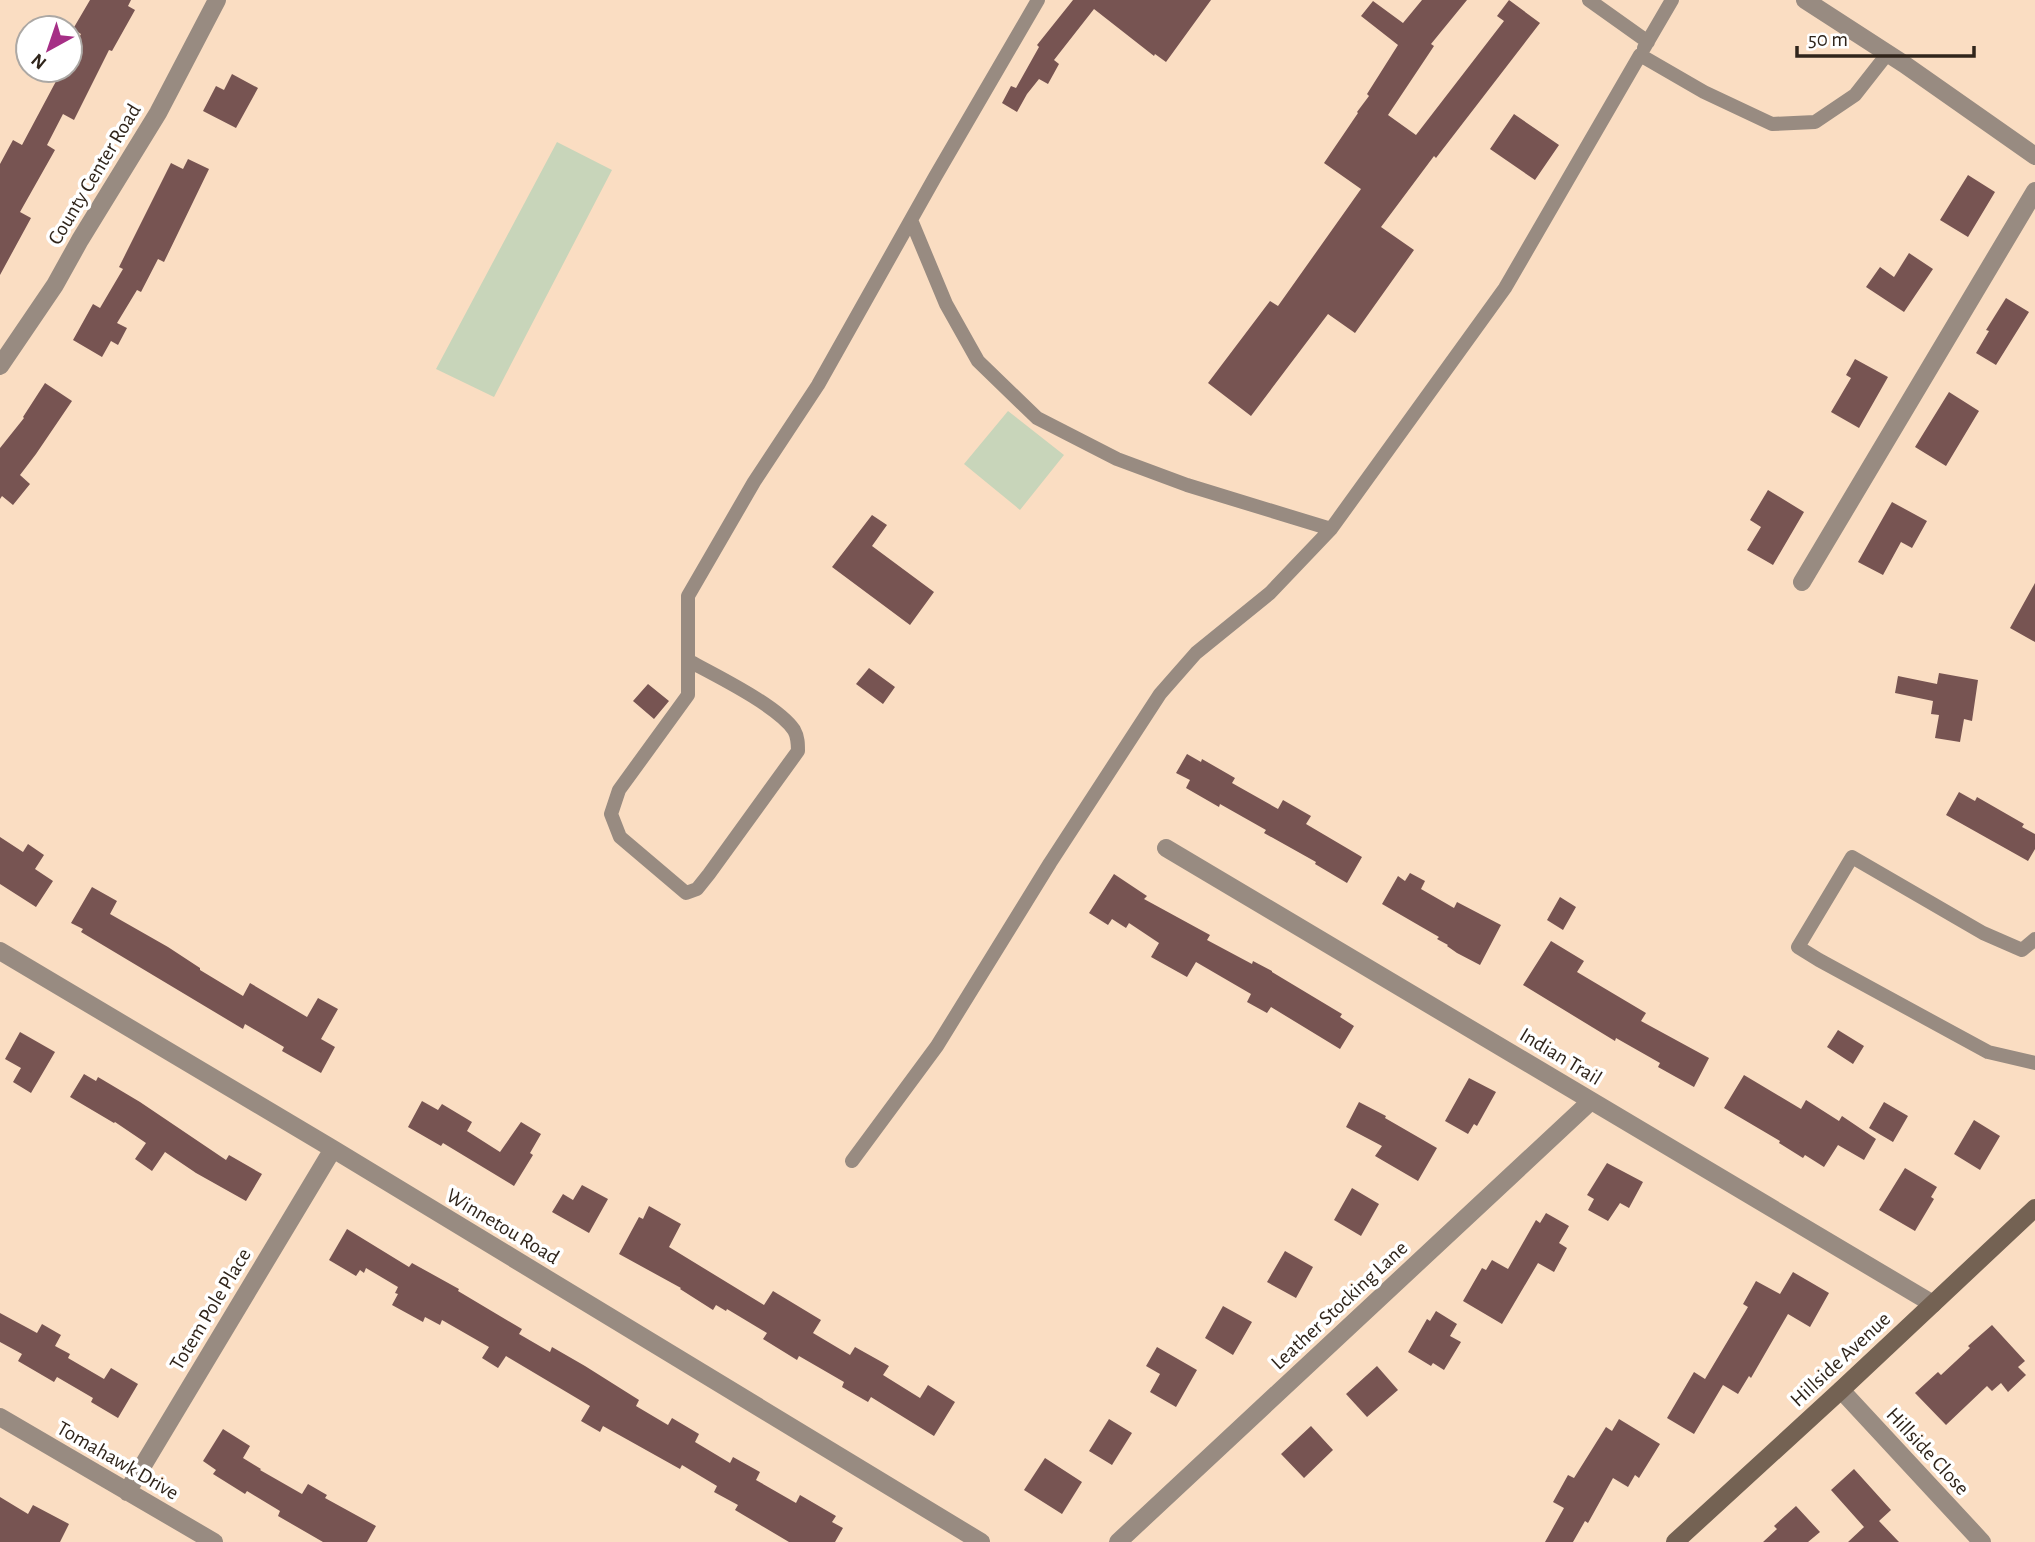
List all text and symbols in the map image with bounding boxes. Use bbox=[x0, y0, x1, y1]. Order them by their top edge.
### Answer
north arrow bbox=[14, 14, 84, 84]
scale bar bbox=[1797, 14, 1974, 58]
text: 50 m bbox=[1808, 29, 1848, 50]
text: N bbox=[28, 49, 50, 72]
street label: County Center Road bbox=[44, 100, 145, 248]
street label: Indian Trail bbox=[1516, 1024, 1605, 1089]
street label: Winnetou Road bbox=[443, 1185, 563, 1268]
street label: Leather Stocking Lane bbox=[1267, 1237, 1412, 1374]
street label: Totem Pole Place bbox=[166, 1245, 255, 1374]
street label: Hillside Avenue bbox=[1786, 1308, 1894, 1411]
street label: Hillside Close bbox=[1882, 1404, 1973, 1499]
street label: Tomahawk Drive bbox=[53, 1417, 182, 1504]

